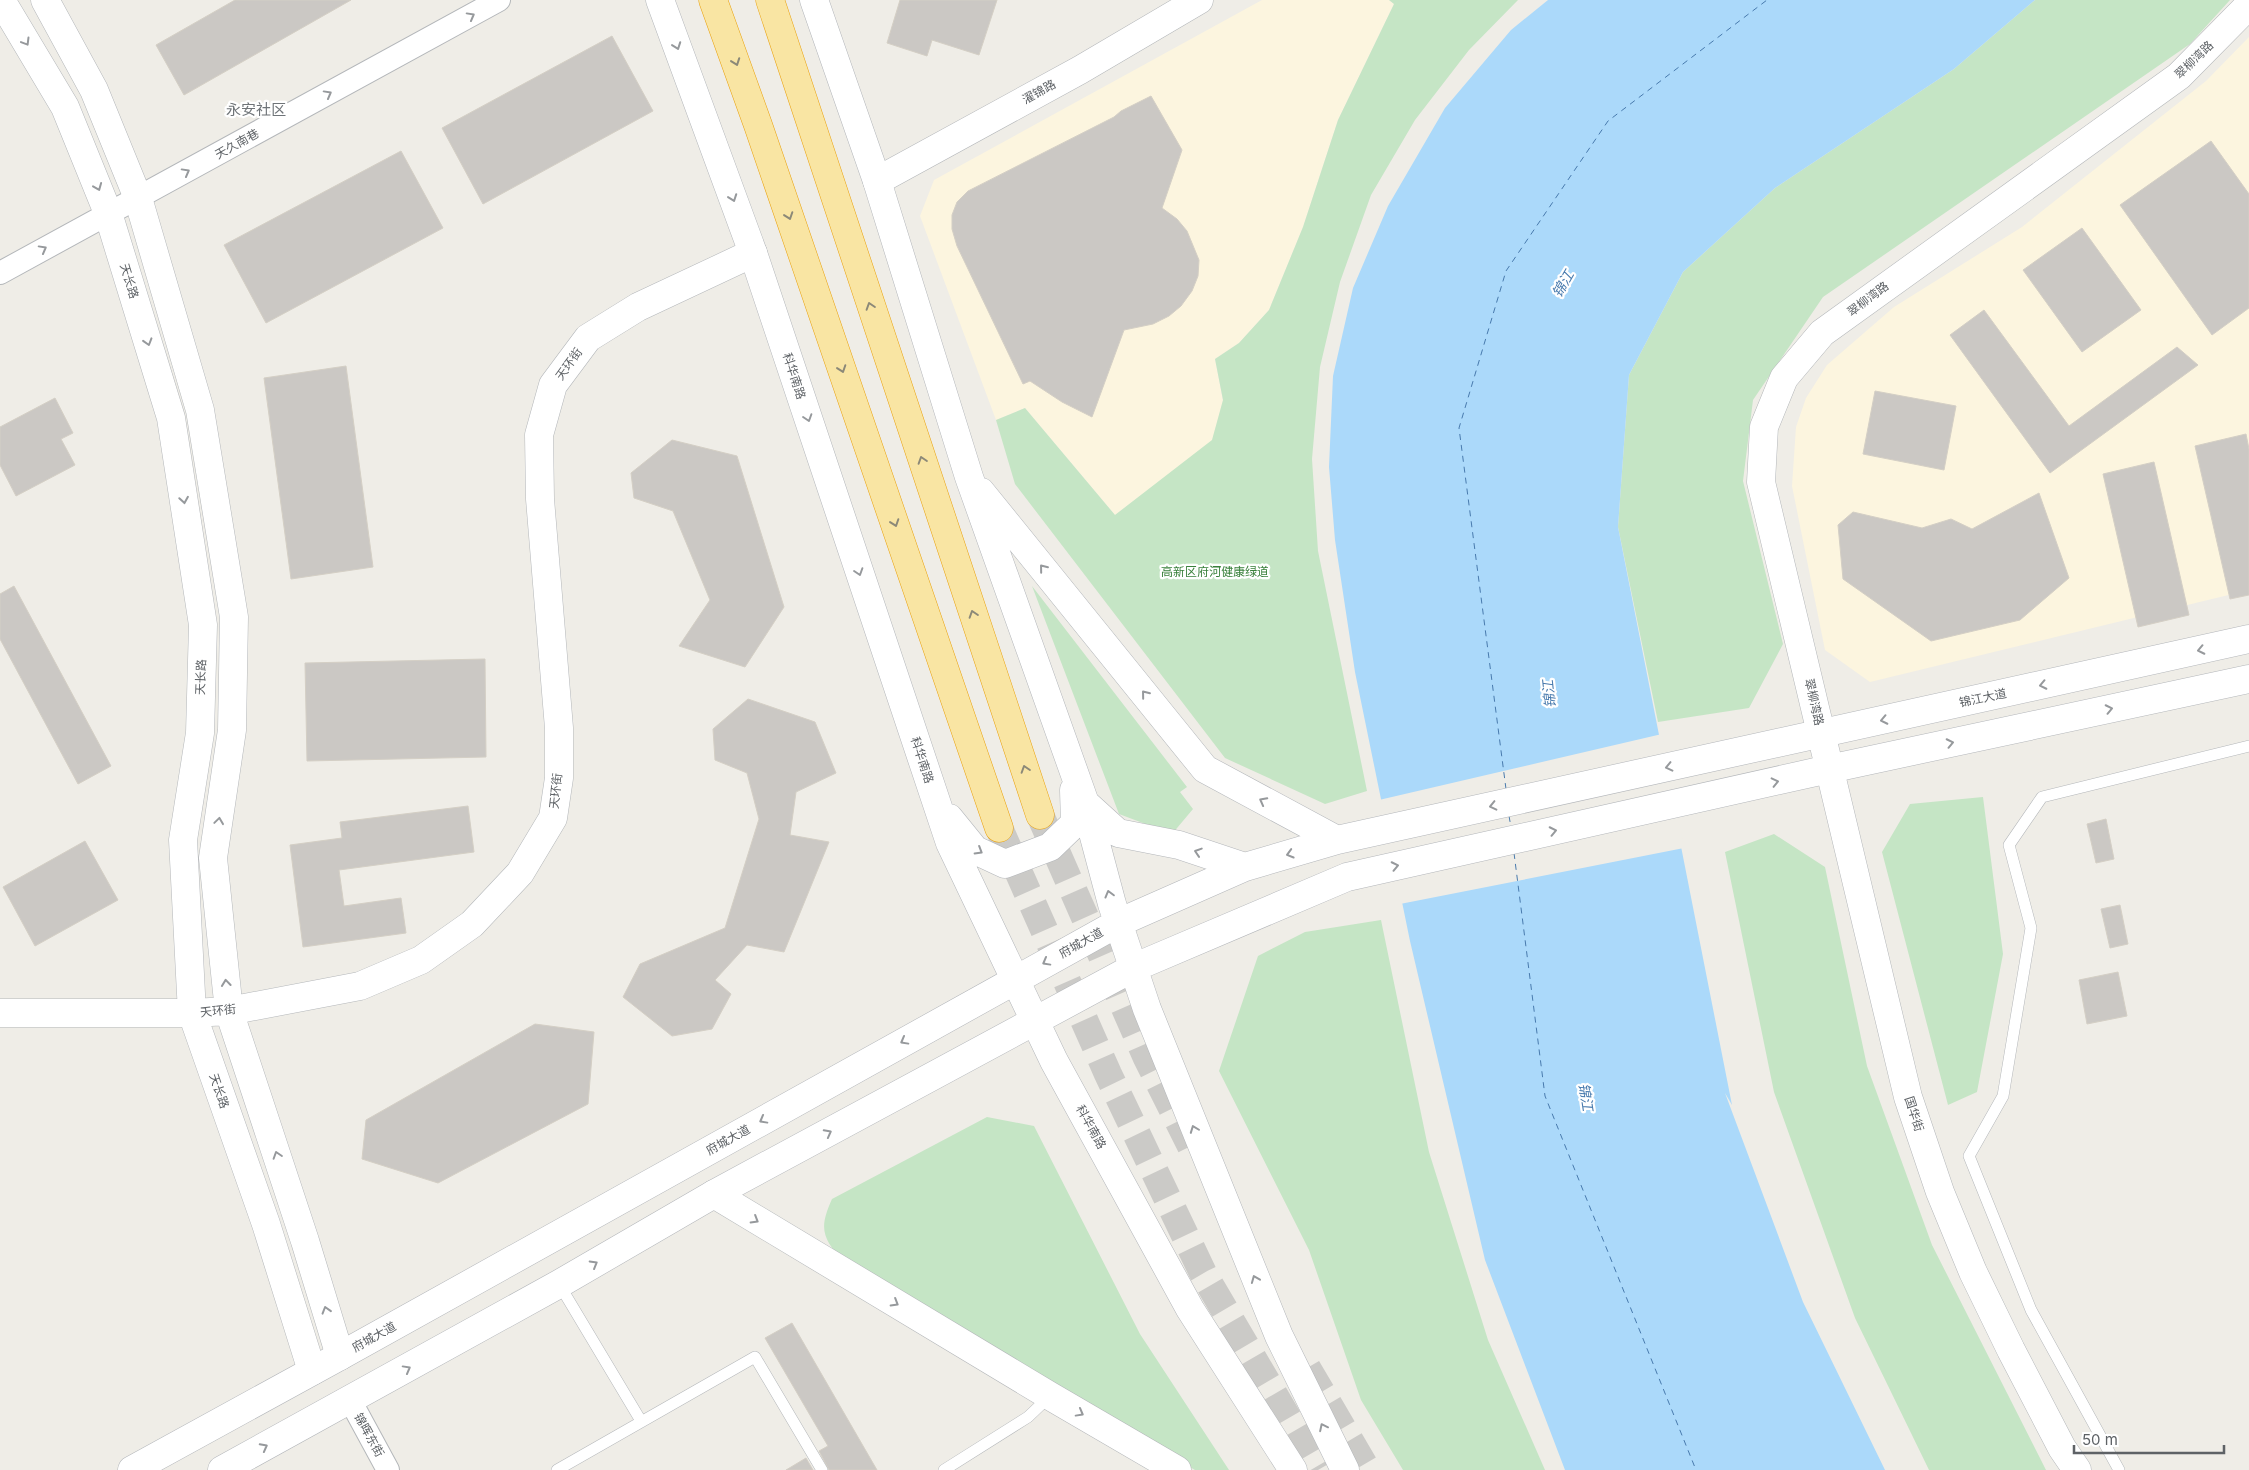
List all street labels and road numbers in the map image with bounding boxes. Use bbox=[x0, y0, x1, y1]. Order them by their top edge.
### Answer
street label: 翠柳湾路 bbox=[2171, 38, 2216, 82]
street label: 濯锦路 bbox=[1019, 76, 1058, 107]
street label: 天久南巷 bbox=[212, 125, 261, 162]
street label: 天长路 bbox=[117, 261, 142, 300]
street label: 翠柳湾路 bbox=[1844, 278, 1891, 319]
street label: 天环街 bbox=[552, 345, 585, 383]
street label: 科华南路 bbox=[780, 351, 809, 401]
street label: 天长路 bbox=[192, 659, 209, 695]
street label: 翠柳湾路 bbox=[1802, 677, 1827, 727]
street label: 锦江大道 bbox=[1958, 685, 2008, 710]
street label: 科华南路 bbox=[908, 735, 937, 785]
street label: 天环街 bbox=[546, 772, 565, 810]
street label: 府城大道 bbox=[1056, 924, 1105, 961]
street label: 天环街 bbox=[199, 1001, 237, 1020]
street label: 天长路 bbox=[207, 1071, 232, 1110]
street label: 国华街 bbox=[1902, 1094, 1927, 1133]
street label: 科华南路 bbox=[1073, 1102, 1110, 1151]
street label: 府城大道 bbox=[703, 1121, 752, 1158]
street label: 府城大道 bbox=[349, 1318, 398, 1355]
street label: 锦晖东街 bbox=[351, 1410, 388, 1459]

